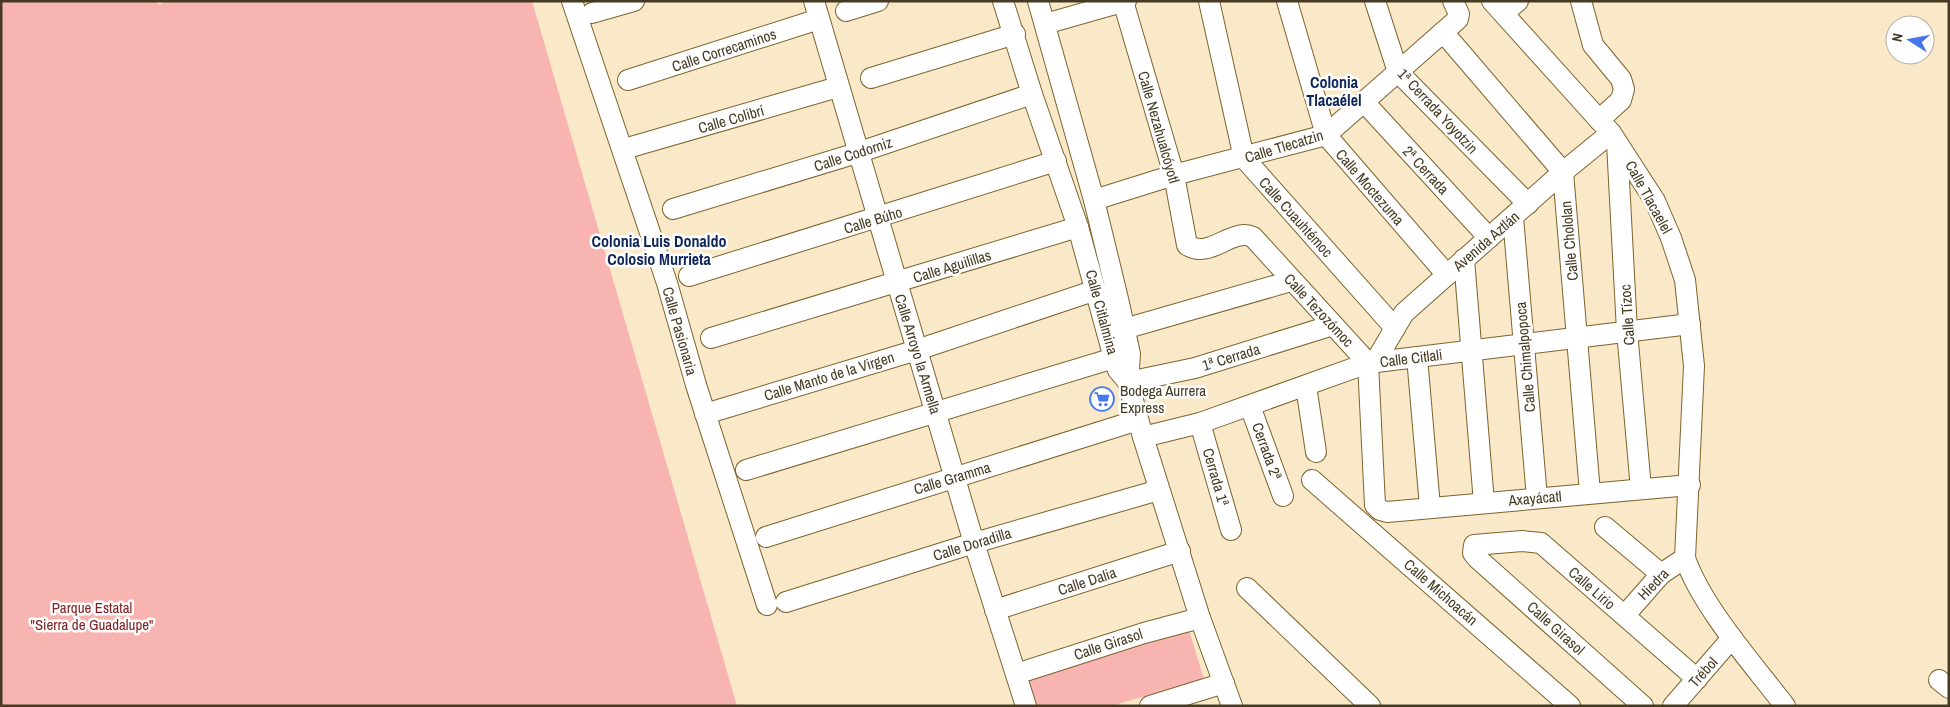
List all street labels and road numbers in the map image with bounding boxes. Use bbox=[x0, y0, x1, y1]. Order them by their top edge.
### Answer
street label: Calle Correcaminos bbox=[669, 23, 779, 77]
street label: 1ª Cerrada Yoyotzin bbox=[1393, 64, 1483, 158]
street label: Calle Nezahualcóyotl bbox=[1133, 69, 1185, 185]
street label: Calle Colibrí bbox=[696, 99, 767, 138]
street label: Calle Tlecatzin bbox=[1242, 124, 1326, 168]
street label: Calle Codorniz bbox=[811, 131, 895, 177]
street label: 2ª Cerrada bbox=[1398, 141, 1454, 199]
street label: Calle Moctezuma bbox=[1331, 144, 1409, 230]
street label: Calle Tlacaelel bbox=[1620, 157, 1678, 237]
street label: Calle Cuauhtémoc bbox=[1254, 172, 1338, 262]
street label: Calle Chololan bbox=[1555, 200, 1583, 282]
street label: Calle Búho bbox=[841, 201, 905, 239]
street label: Avenida Aztlán bbox=[1447, 206, 1524, 276]
street label: Calle Aguilillas bbox=[910, 244, 994, 288]
street label: Calle Citlalmina bbox=[1081, 267, 1123, 357]
street label: Calle Tezozómoc bbox=[1279, 269, 1359, 351]
street label: Calle Pasionaria bbox=[657, 284, 703, 378]
street label: Calle Tízoc bbox=[1614, 284, 1640, 346]
street label: Calle Arroyo la Armella bbox=[890, 291, 946, 417]
street label: Calle Chimalpopoca bbox=[1510, 301, 1540, 413]
street label: 1ª Cerrada bbox=[1200, 338, 1263, 376]
street label: Calle Citlali bbox=[1379, 344, 1443, 372]
street label: Calle Manto de la Virgen bbox=[761, 346, 897, 406]
street label: Cerrada 2ª bbox=[1247, 420, 1287, 483]
street label: Cerrada 1ª bbox=[1198, 446, 1234, 509]
street label: Calle Gramma bbox=[911, 456, 993, 500]
street label: Axayácatl bbox=[1507, 485, 1562, 511]
street label: Calle Doradilla bbox=[930, 522, 1014, 566]
street label: Calle Michoacán bbox=[1400, 554, 1482, 630]
street label: Calle Dalia bbox=[1055, 562, 1119, 600]
street label: Calle Lirio bbox=[1564, 562, 1620, 614]
street label: Hiedra bbox=[1633, 563, 1673, 605]
street label: Calle Girasol bbox=[1523, 596, 1589, 660]
street label: Calle Girasol bbox=[1071, 623, 1145, 665]
street label: Trébol bbox=[1684, 652, 1722, 692]

